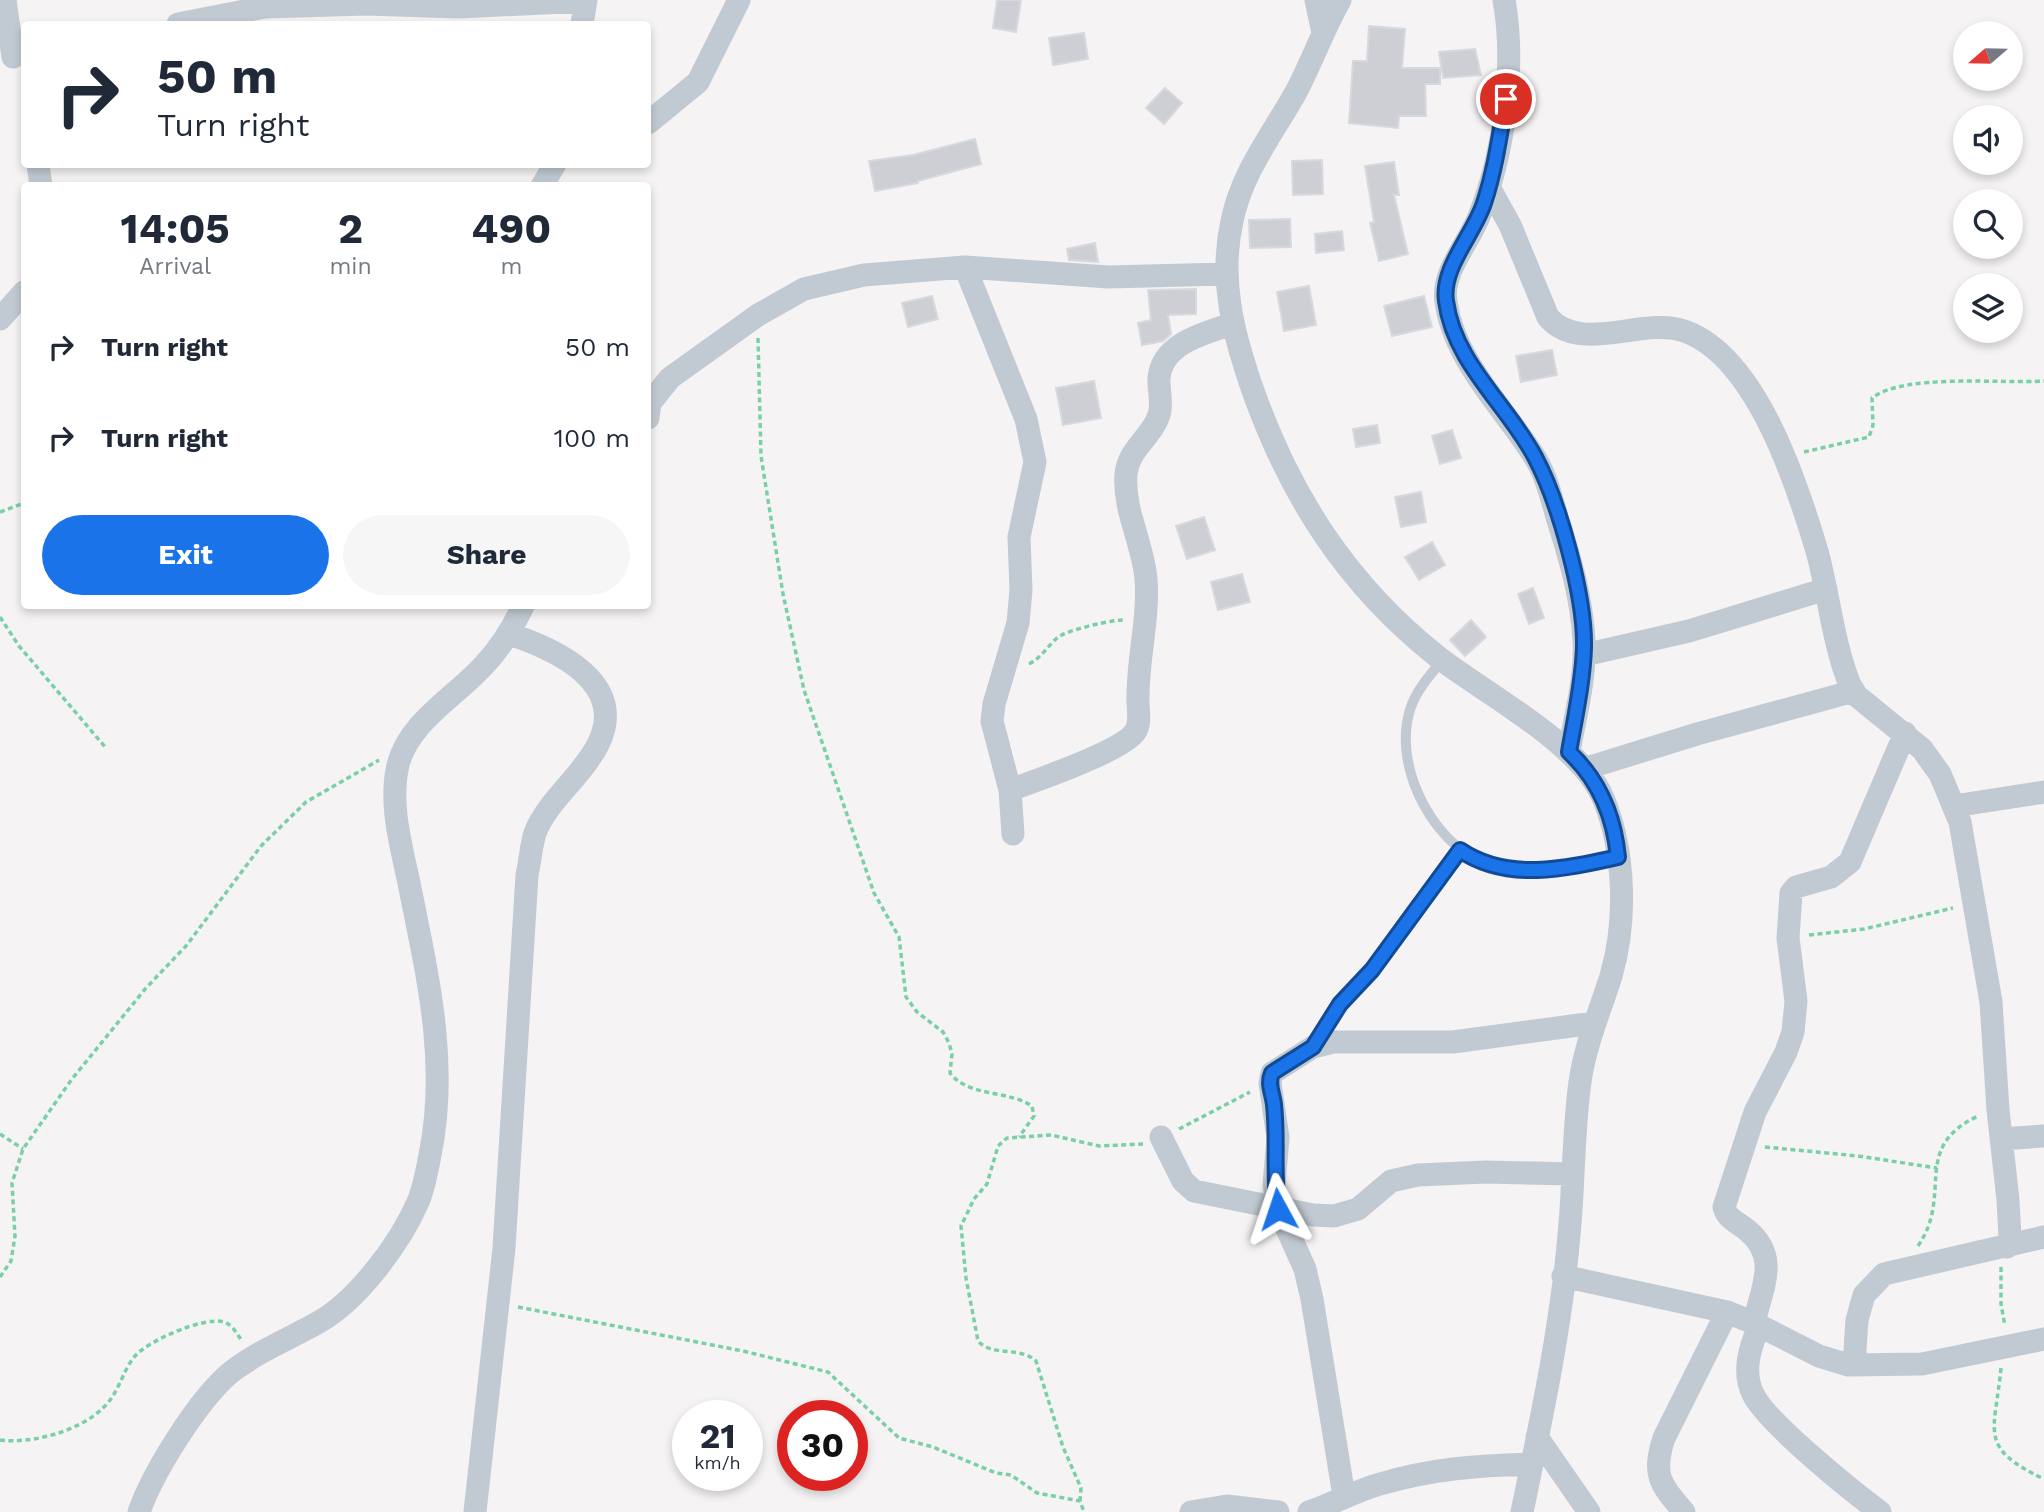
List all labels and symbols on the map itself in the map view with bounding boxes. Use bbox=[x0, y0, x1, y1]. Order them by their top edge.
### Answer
north arrow bbox=[1953, 21, 2023, 91]
pin bbox=[1476, 69, 1536, 129]
position arrow bbox=[1241, 1172, 1315, 1246]
speed limit sign: 30 bbox=[777, 1400, 868, 1491]

